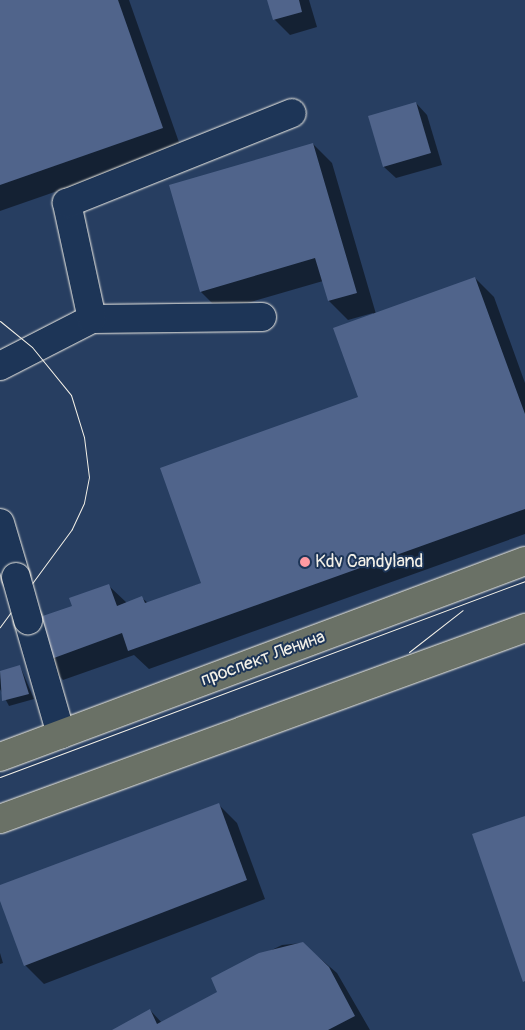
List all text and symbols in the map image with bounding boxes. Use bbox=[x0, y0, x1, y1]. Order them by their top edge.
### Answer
place label: Kdv Candyland bbox=[315, 551, 423, 573]
marker: Kdv Candyland bbox=[299, 556, 311, 568]
street label: проспект Ленина bbox=[198, 626, 328, 692]

